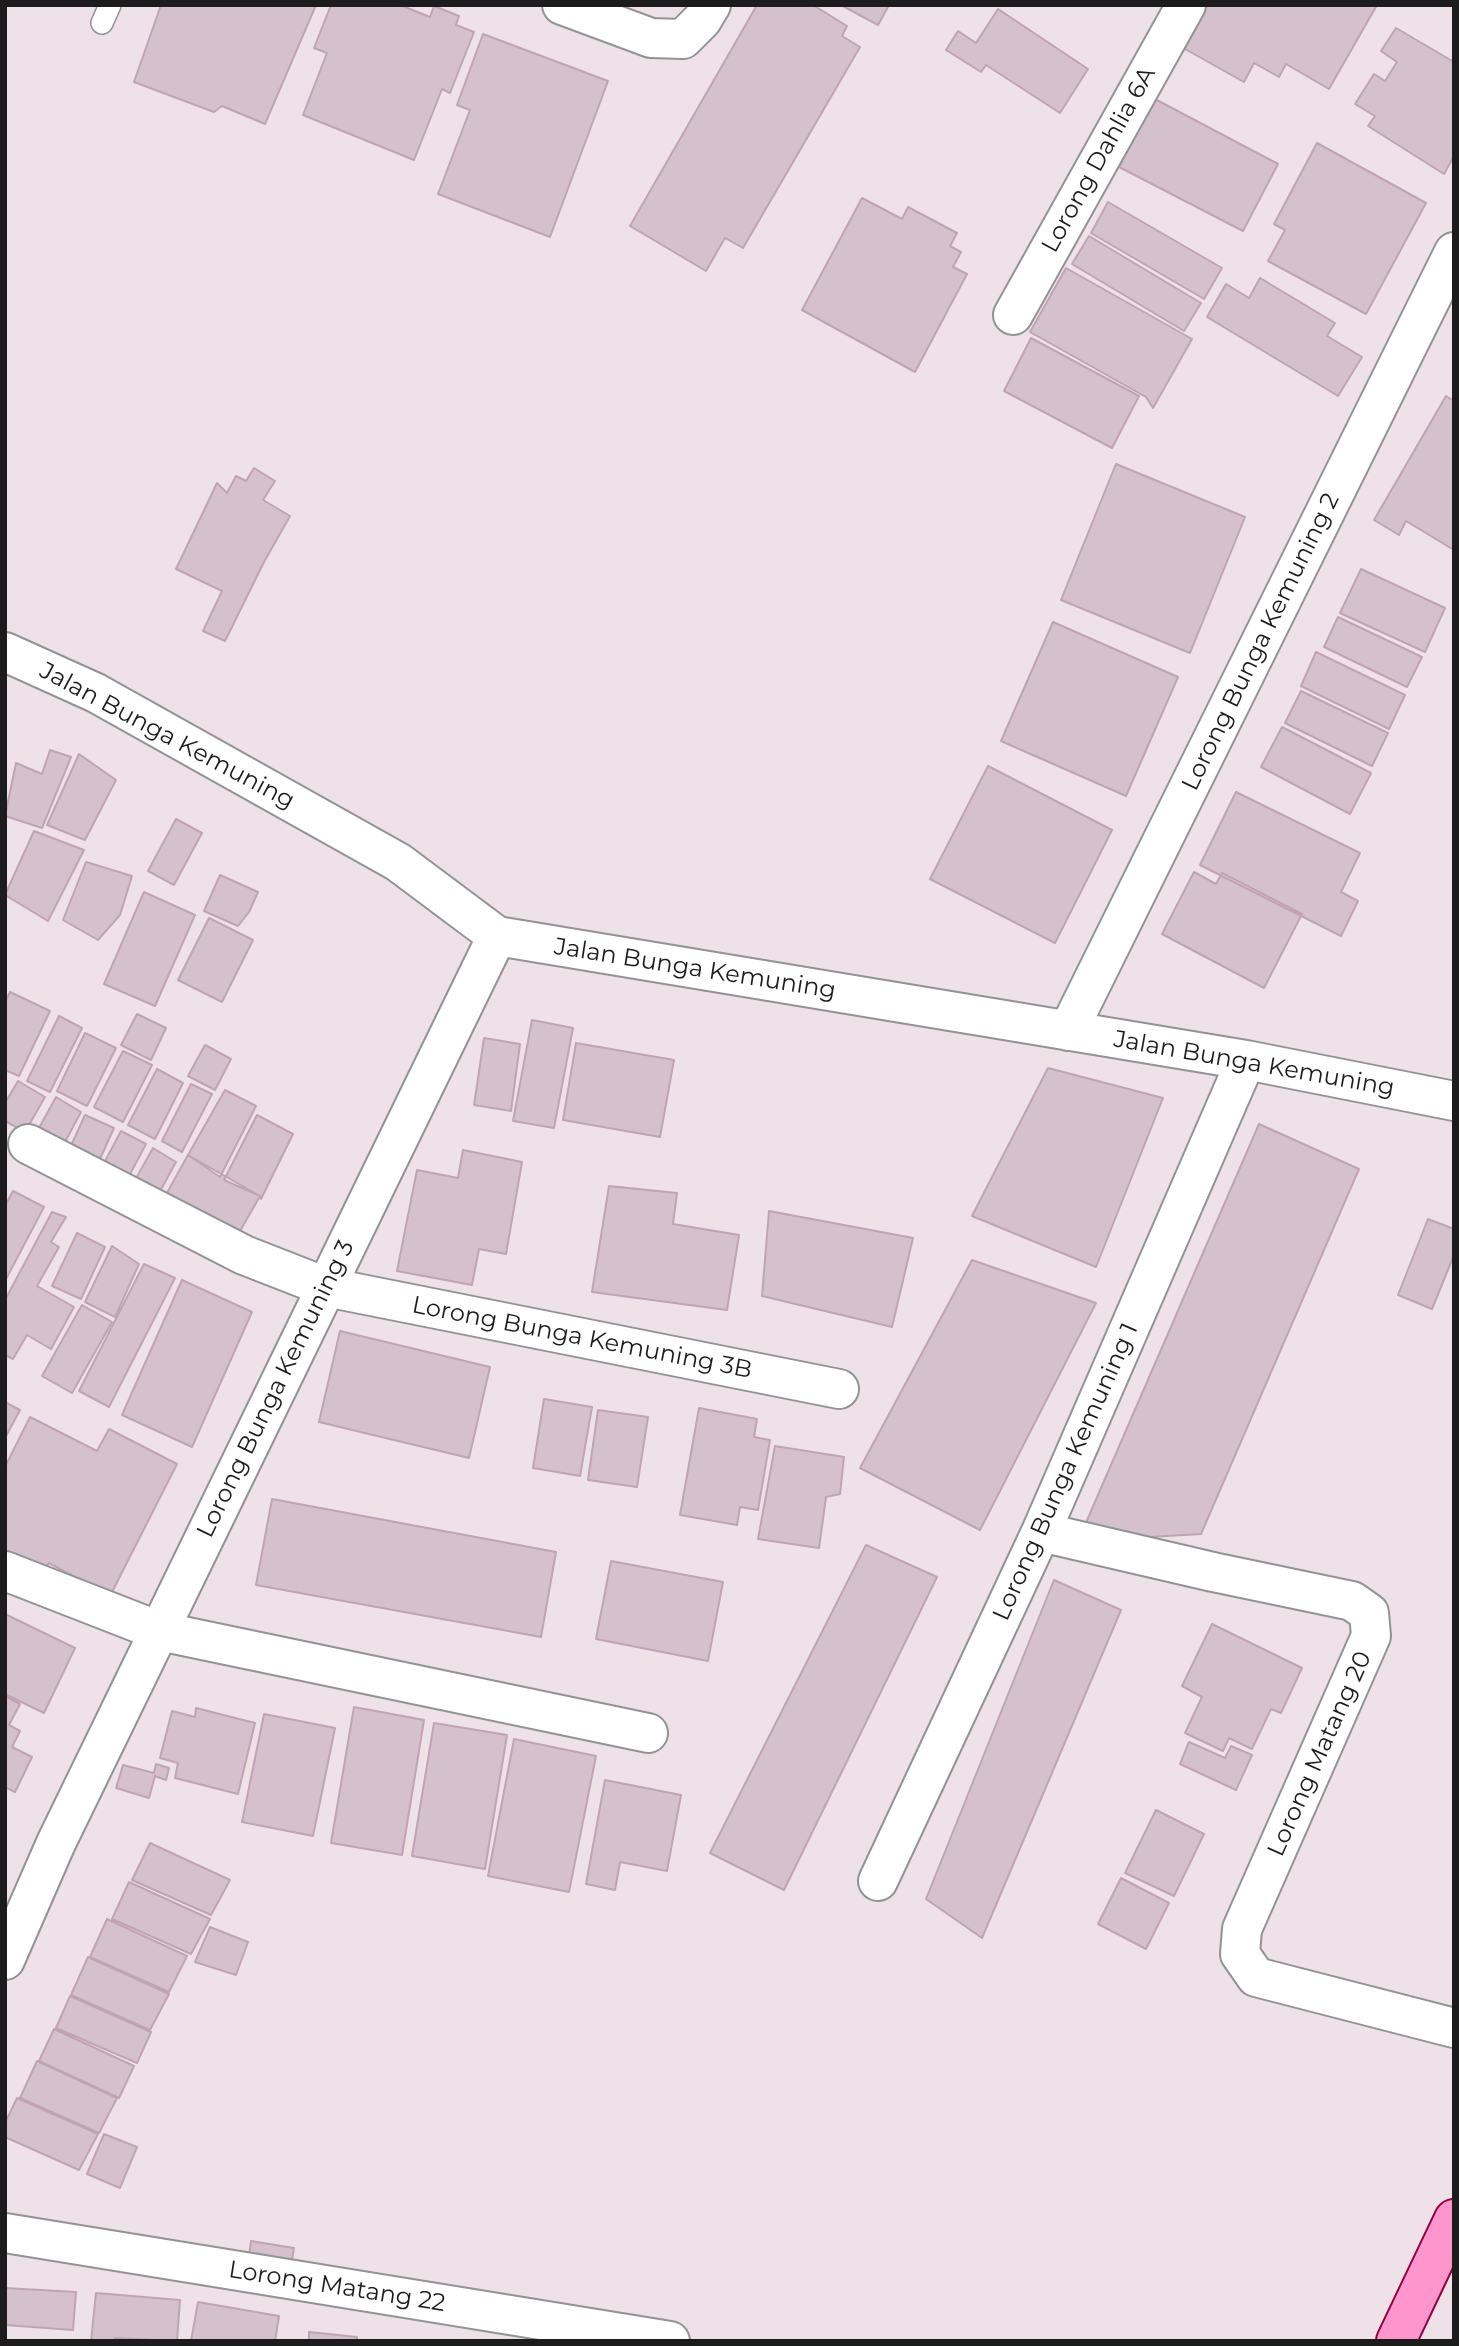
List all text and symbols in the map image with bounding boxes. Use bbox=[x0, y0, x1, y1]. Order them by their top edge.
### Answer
street label: Lorong Dahlia 6A bbox=[1036, 62, 1162, 258]
street label: Lorong Bunga Kemuning 2 bbox=[1176, 489, 1346, 795]
street label: Jalan Bunga Kemuning bbox=[35, 656, 299, 816]
street label: Jalan Bunga Kemuning bbox=[552, 933, 838, 1005]
street label: Jalan Bunga Kemuning bbox=[1111, 1025, 1397, 1103]
street label: Lorong Bunga Kemuning 3 bbox=[191, 1236, 361, 1542]
street label: Lorong Bunga Kemuning 3B bbox=[410, 1291, 754, 1385]
street label: Lorong Bunga Kemuning 1 bbox=[987, 1319, 1145, 1625]
street label: Lorong Matang 20 bbox=[1262, 1647, 1378, 1861]
street label: Lorong Matang 22 bbox=[227, 2256, 447, 2318]

